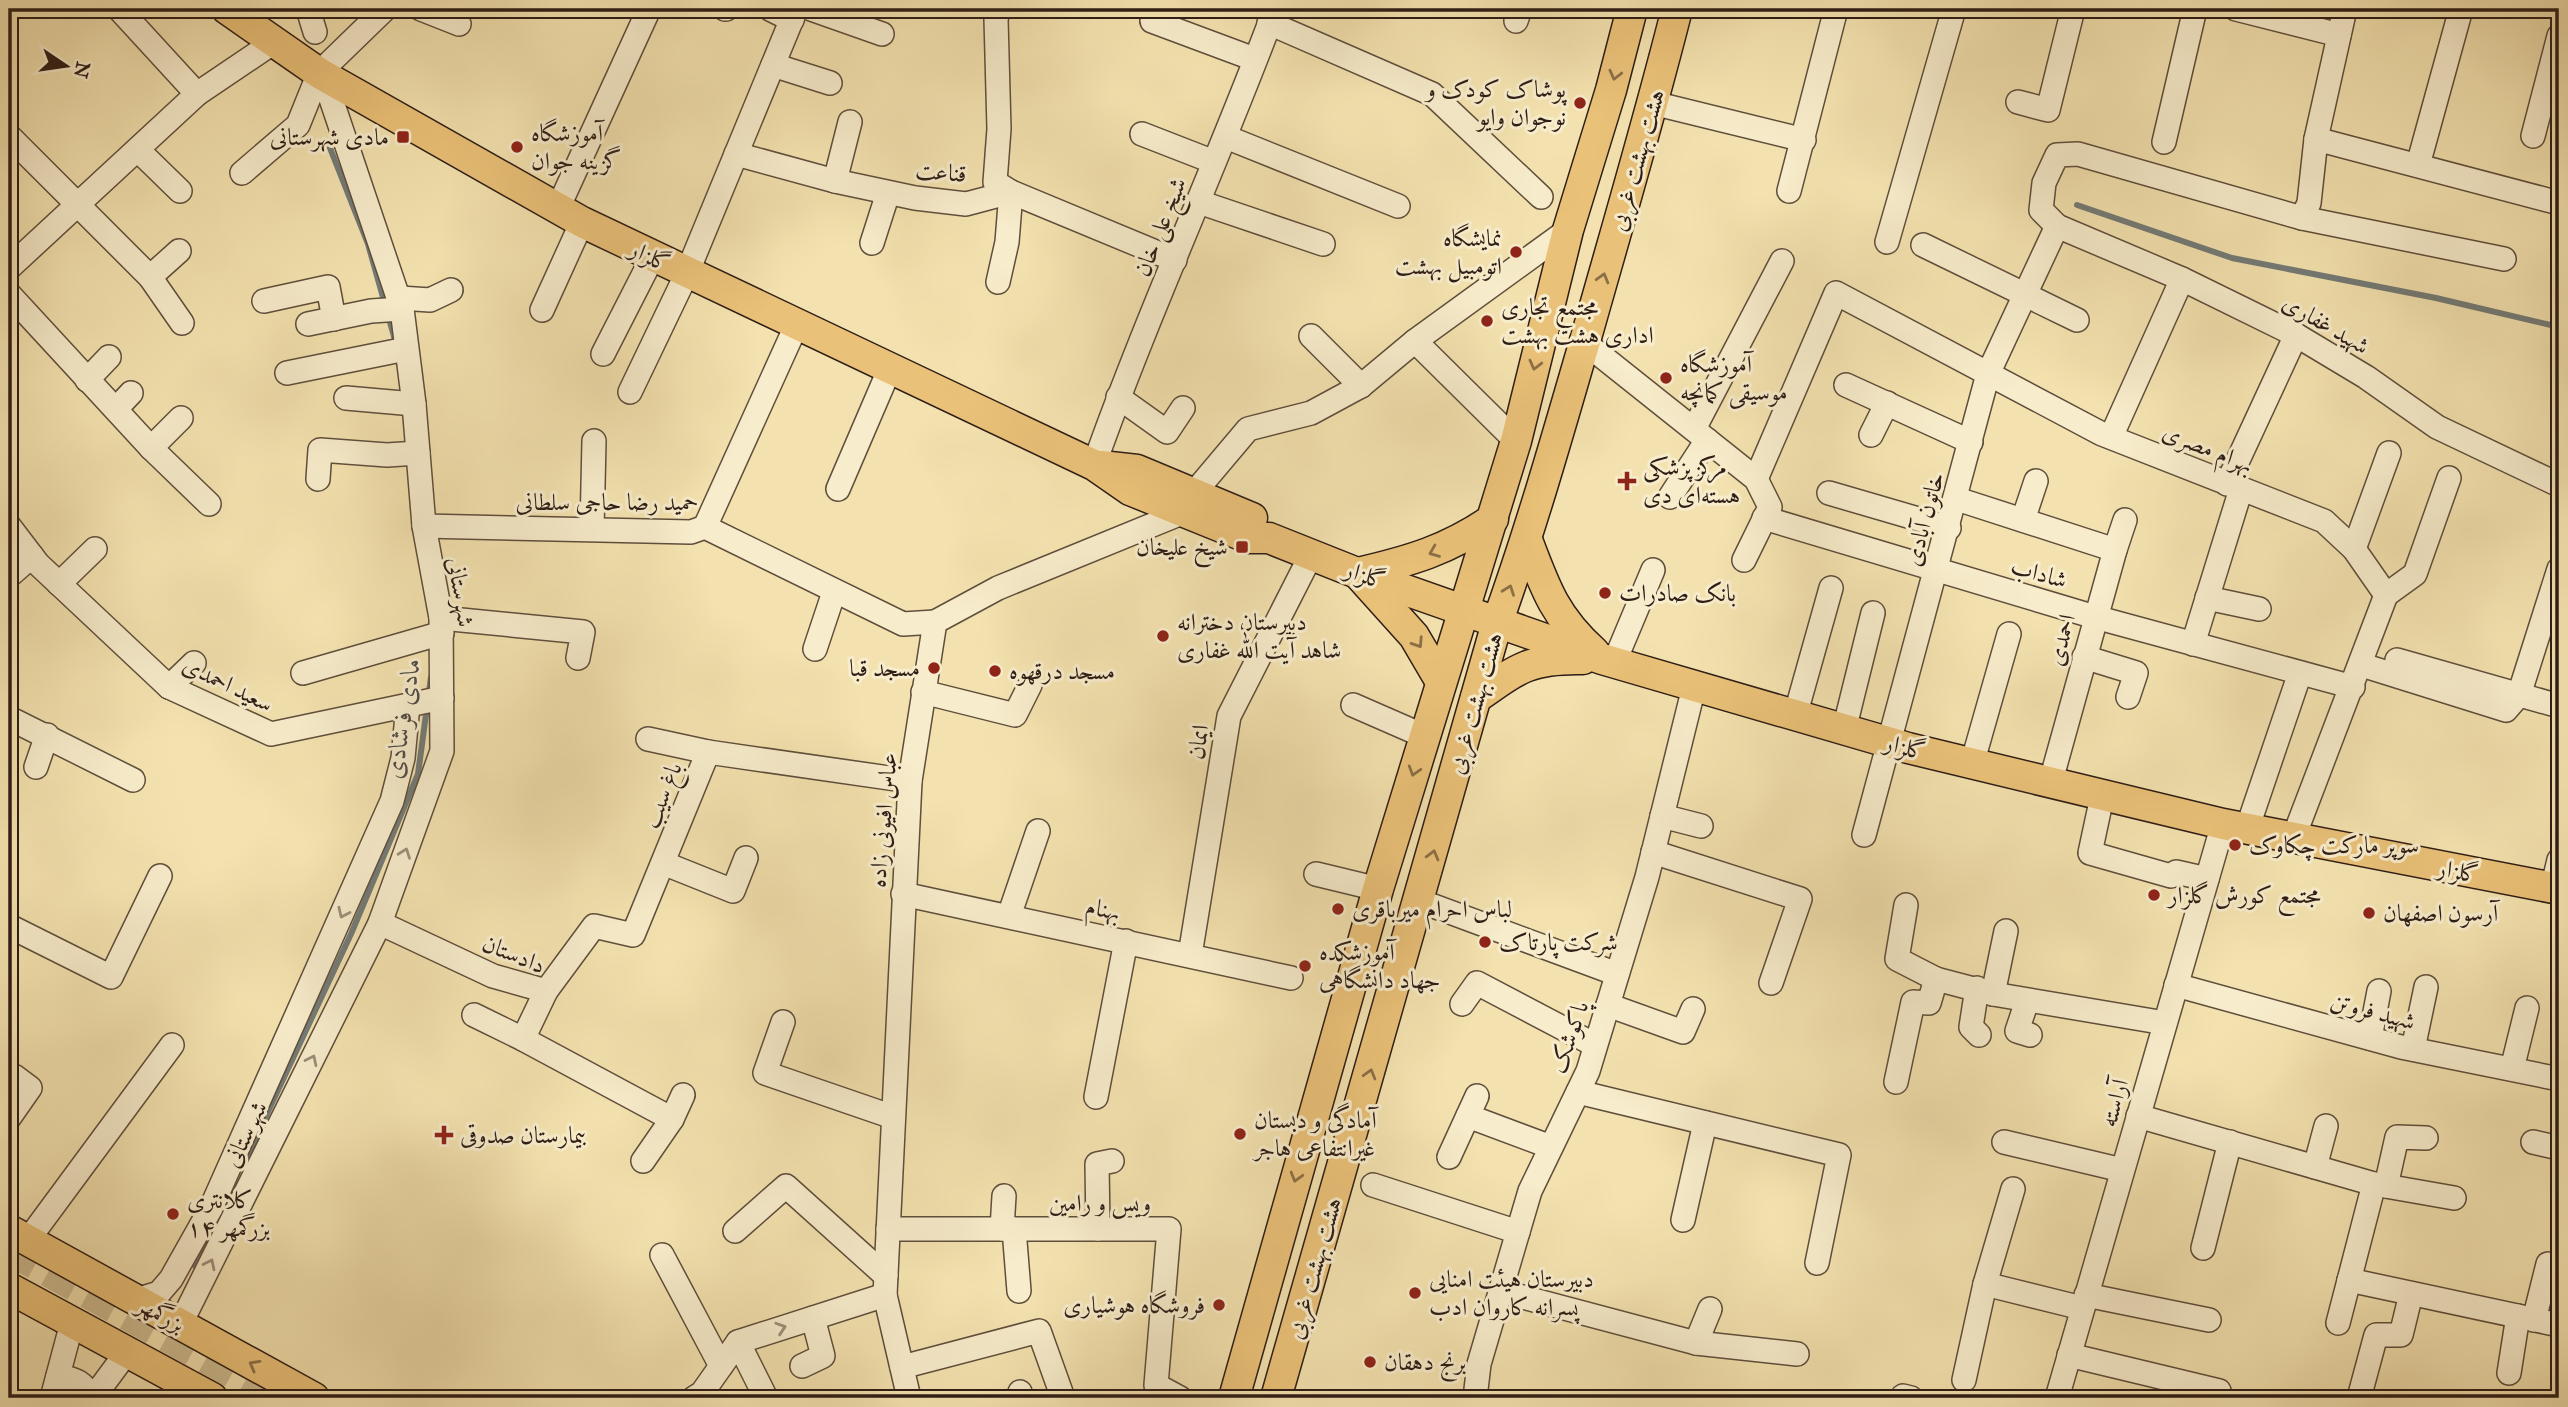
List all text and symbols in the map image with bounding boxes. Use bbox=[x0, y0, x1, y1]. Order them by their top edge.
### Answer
north arrow bbox=[32, 32, 102, 102]
text: N bbox=[69, 59, 95, 80]
one-way arrow bbox=[1609, 69, 1623, 81]
place label: پوشاک کودک و نوجوان وایو bbox=[1423, 74, 1567, 132]
street label: هشت بهشت غربی bbox=[1602, 86, 1673, 235]
marker: پوشاک کودک و نوجوان وایو bbox=[1572, 95, 1588, 111]
place label: آموزشگاه گزینه جوان bbox=[531, 118, 622, 176]
place label: مادی شهرستانی bbox=[270, 122, 389, 152]
marker: مادی شهرستانی bbox=[395, 129, 411, 145]
marker: آموزشگاه گزینه جوان bbox=[509, 139, 525, 155]
street label: قناعت bbox=[914, 155, 968, 189]
street label: شیخ علی خان bbox=[1127, 173, 1199, 283]
place label: نمایشگاه اتومبیل بهشت bbox=[1395, 223, 1502, 283]
street label: گلزار bbox=[623, 233, 675, 279]
marker: نمایشگاه اتومبیل بهشت bbox=[1508, 244, 1524, 260]
one-way arrow bbox=[1595, 272, 1609, 284]
street label: شهید غفاری bbox=[2277, 287, 2375, 361]
place label: مجتمع تجاری اداری هشت بهشت bbox=[1501, 292, 1654, 350]
marker: مجتمع تجاری اداری هشت بهشت bbox=[1479, 313, 1495, 329]
place label: آموزشگاه موسیقی کمانچه bbox=[1680, 349, 1787, 409]
one-way arrow bbox=[1529, 359, 1543, 371]
marker: آموزشگاه موسیقی کمانچه bbox=[1658, 370, 1674, 386]
street label: بهرام مصری bbox=[2156, 416, 2258, 485]
place label: مرکز پزشکی هسته‌ای دی bbox=[1643, 452, 1740, 510]
street label: خاتون آبادی bbox=[1897, 469, 1951, 569]
marker: مرکز پزشکی هسته‌ای دی bbox=[1617, 471, 1637, 491]
street label: حمید رضا حاجی سلطانی bbox=[516, 487, 698, 517]
place label: شیخ علیخان bbox=[1136, 532, 1228, 568]
marker: شیخ علیخان bbox=[1234, 539, 1250, 555]
one-way arrow bbox=[1429, 544, 1441, 558]
street label: شاداب bbox=[2007, 551, 2071, 595]
street label: گلزار bbox=[1338, 553, 1390, 596]
street label: شهرستانی bbox=[441, 555, 481, 629]
place label: بانک صادرات bbox=[1619, 578, 1736, 608]
one-way arrow bbox=[1501, 584, 1515, 596]
marker: بانک صادرات bbox=[1597, 585, 1613, 601]
place label: دبیرستان دخترانه شاهد آیت الله غفاری bbox=[1177, 607, 1341, 665]
street label: احمدی bbox=[2040, 611, 2082, 669]
marker: دبیرستان دخترانه شاهد آیت الله غفاری bbox=[1155, 628, 1171, 644]
street label: هشت بهشت غربی bbox=[1440, 629, 1511, 778]
one-way arrow bbox=[1410, 635, 1422, 648]
street label: سعید احمدی bbox=[178, 649, 278, 719]
place label: مسجد قبا bbox=[849, 653, 920, 683]
water label: مادی فرشادی bbox=[377, 655, 428, 781]
place label: مسجد درقهوه bbox=[1009, 656, 1115, 686]
marker: مسجد قبا bbox=[926, 660, 942, 676]
marker: مسجد درقهوه bbox=[987, 663, 1003, 679]
street label: ایمان bbox=[1180, 722, 1216, 762]
street label: گلزار bbox=[1879, 727, 1929, 767]
street label: عباس افیونی زاده bbox=[862, 751, 904, 889]
street label: باغ سیب bbox=[635, 757, 693, 834]
one-way arrow bbox=[1407, 764, 1422, 776]
place label: سوپر مارکت چکاوک bbox=[2249, 830, 2419, 862]
marker: سوپر مارکت چکاوک bbox=[2227, 837, 2243, 853]
one-way arrow bbox=[397, 847, 411, 859]
one-way arrow bbox=[1425, 849, 1439, 861]
street label: گلزار bbox=[2433, 852, 2481, 890]
place label: مجتمع کورش گلزار bbox=[2166, 880, 2321, 917]
marker: مجتمع کورش گلزار bbox=[2146, 887, 2162, 903]
street label: بهنام bbox=[1082, 891, 1123, 933]
place label: لباس احرام میرباقری bbox=[1352, 894, 1512, 930]
place label: آرسون اصفهان bbox=[2383, 898, 2501, 928]
marker: لباس احرام میرباقری bbox=[1330, 901, 1346, 917]
marker: آرسون اصفهان bbox=[2361, 905, 2377, 921]
one-way arrow bbox=[337, 906, 351, 918]
place label: شرکت پارتاک bbox=[1499, 927, 1618, 959]
street label: دادستان bbox=[478, 928, 550, 980]
marker: شرکت پارتاک bbox=[1477, 934, 1493, 950]
place label: آموزشکده جهاد دانشگاهی bbox=[1319, 937, 1440, 995]
marker: آموزشکده جهاد دانشگاهی bbox=[1297, 958, 1313, 974]
street label: شهید فروتن bbox=[2327, 985, 2419, 1037]
street label: پاکوشک bbox=[1543, 995, 1598, 1078]
one-way arrow bbox=[303, 1055, 317, 1067]
one-way arrow bbox=[1362, 1068, 1377, 1080]
street label: آراسته bbox=[2093, 1073, 2136, 1130]
street label: شهرستانی bbox=[216, 1096, 274, 1172]
place label: آمادگی و دبستان غیرانتفاعی هاجر bbox=[1251, 1102, 1379, 1163]
place label: بیمارستان صدوقی bbox=[460, 1120, 586, 1150]
marker: بیمارستان صدوقی bbox=[434, 1125, 454, 1145]
marker: آمادگی و دبستان غیرانتفاعی هاجر bbox=[1232, 1126, 1248, 1142]
one-way arrow bbox=[1290, 1171, 1304, 1183]
place label: کلانتری ۱۴ بزرگمهر bbox=[187, 1185, 270, 1243]
street label: ویس و رامین bbox=[1049, 1188, 1151, 1219]
street label: هشت بهشت غربی bbox=[1279, 1194, 1350, 1343]
marker: کلانتری ۱۴ بزرگمهر bbox=[165, 1206, 181, 1222]
one-way arrow bbox=[202, 1259, 216, 1271]
place label: دبیرستان هیئت امنایی پسرانه کاروان ادب bbox=[1429, 1264, 1594, 1325]
marker: دبیرستان هیئت امنایی پسرانه کاروان ادب bbox=[1407, 1285, 1423, 1301]
street label: بزرگمهر bbox=[129, 1286, 190, 1339]
place label: فروشگاه هوشیاری bbox=[1063, 1290, 1205, 1320]
marker: فروشگاه هوشیاری bbox=[1211, 1297, 1227, 1313]
one-way arrow bbox=[775, 1322, 787, 1337]
place label: برنج دهقان bbox=[1384, 1347, 1466, 1382]
marker: برنج دهقان bbox=[1362, 1354, 1378, 1370]
one-way arrow bbox=[249, 1360, 261, 1373]

